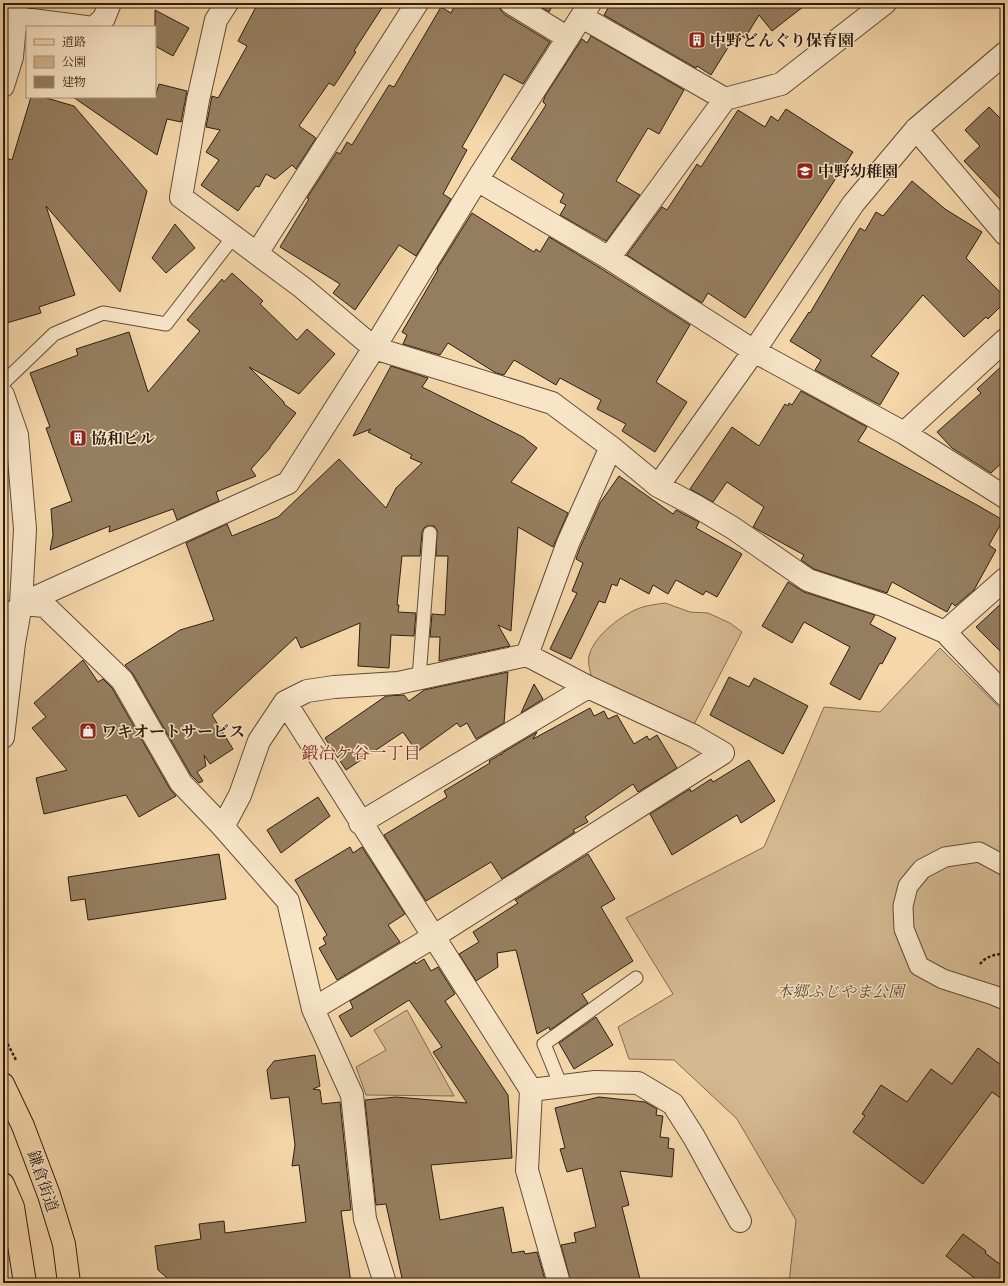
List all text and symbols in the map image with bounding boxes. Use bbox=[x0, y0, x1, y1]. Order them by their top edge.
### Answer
legend bbox=[26, 26, 156, 98]
building icon: 中野どんぐり保育園 bbox=[687, 30, 707, 50]
place label: 中野どんぐり保育園 bbox=[710, 31, 854, 50]
text: 道路 bbox=[62, 35, 86, 49]
text: 公園 bbox=[62, 55, 86, 69]
text: 建物 bbox=[62, 75, 86, 89]
school or university icon: 中野幼稚園 bbox=[795, 161, 815, 181]
place label: 中野幼稚園 bbox=[818, 162, 898, 181]
building icon: 協和ビル bbox=[68, 428, 88, 448]
place label: 協和ビル bbox=[91, 429, 155, 448]
shop icon: ワキオートサービス bbox=[78, 721, 98, 741]
place label: ワキオートサービス bbox=[101, 722, 245, 741]
district label: 鍛冶ケ谷一丁目 bbox=[302, 743, 421, 764]
park label: 本郷ふじやま公園 bbox=[776, 982, 907, 1001]
street label: 鎌倉街道 bbox=[24, 1148, 62, 1214]

